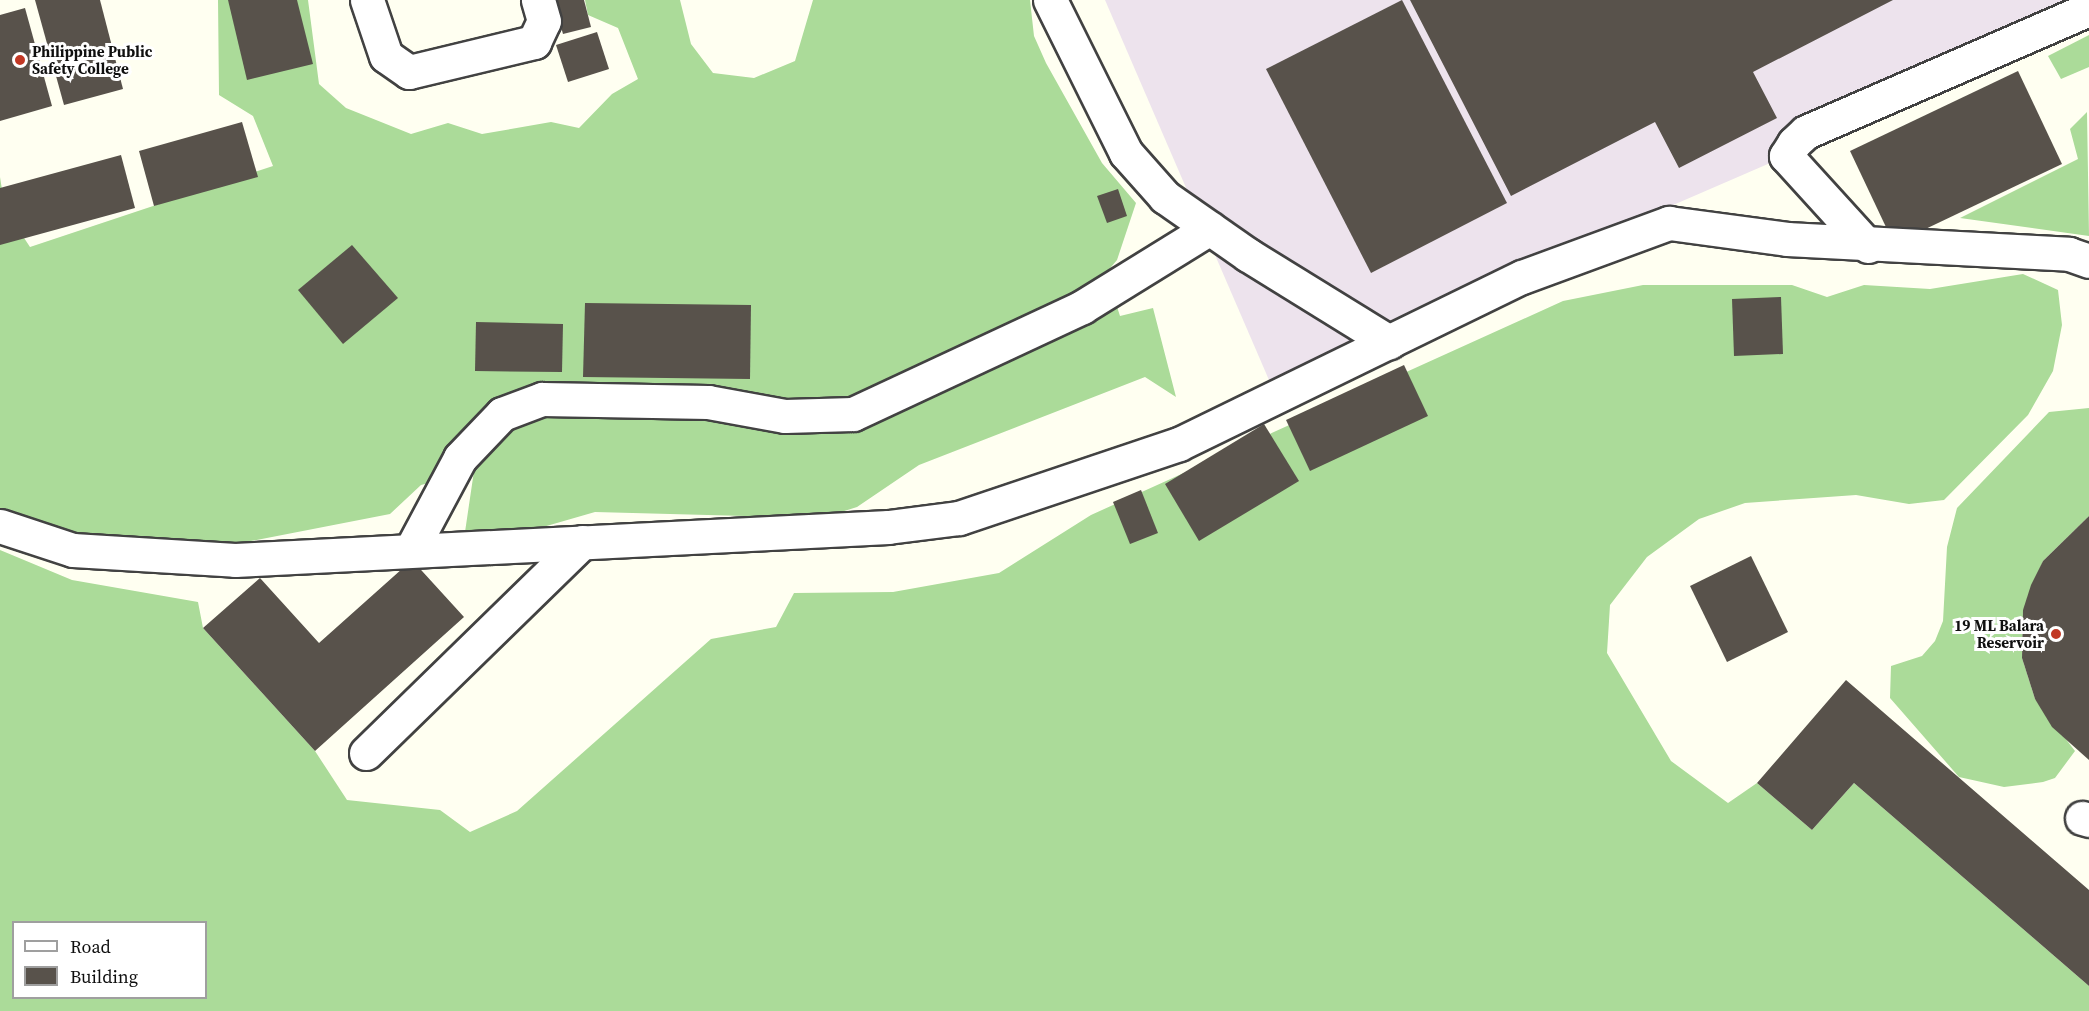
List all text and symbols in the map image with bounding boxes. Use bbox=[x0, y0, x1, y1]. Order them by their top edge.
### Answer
place label: Philippine Public Safety College bbox=[32, 42, 152, 77]
marker: Philippine Public Safety College bbox=[13, 53, 27, 67]
place label: 19 ML Balara Reservoir bbox=[1954, 616, 2044, 651]
marker: 19 ML Balara Reservoir bbox=[2049, 627, 2063, 641]
legend bbox=[12, 921, 207, 999]
text: Road bbox=[70, 934, 111, 959]
text: Building bbox=[70, 964, 138, 989]

